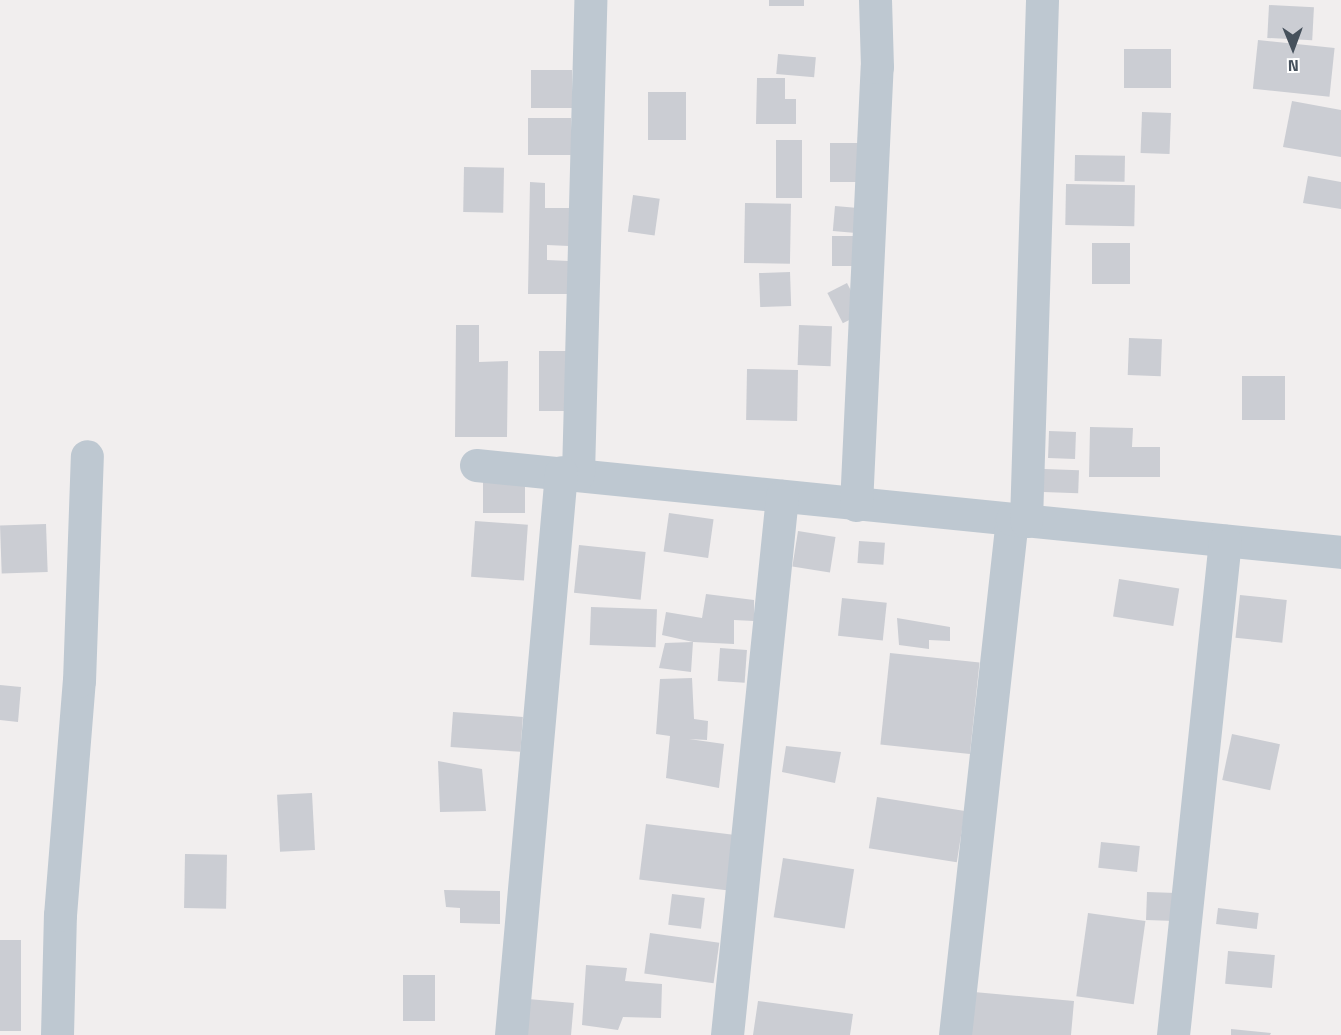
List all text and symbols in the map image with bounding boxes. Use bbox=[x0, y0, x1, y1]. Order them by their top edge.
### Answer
north arrow bbox=[1263, 18, 1323, 78]
text: N bbox=[1288, 54, 1299, 78]

